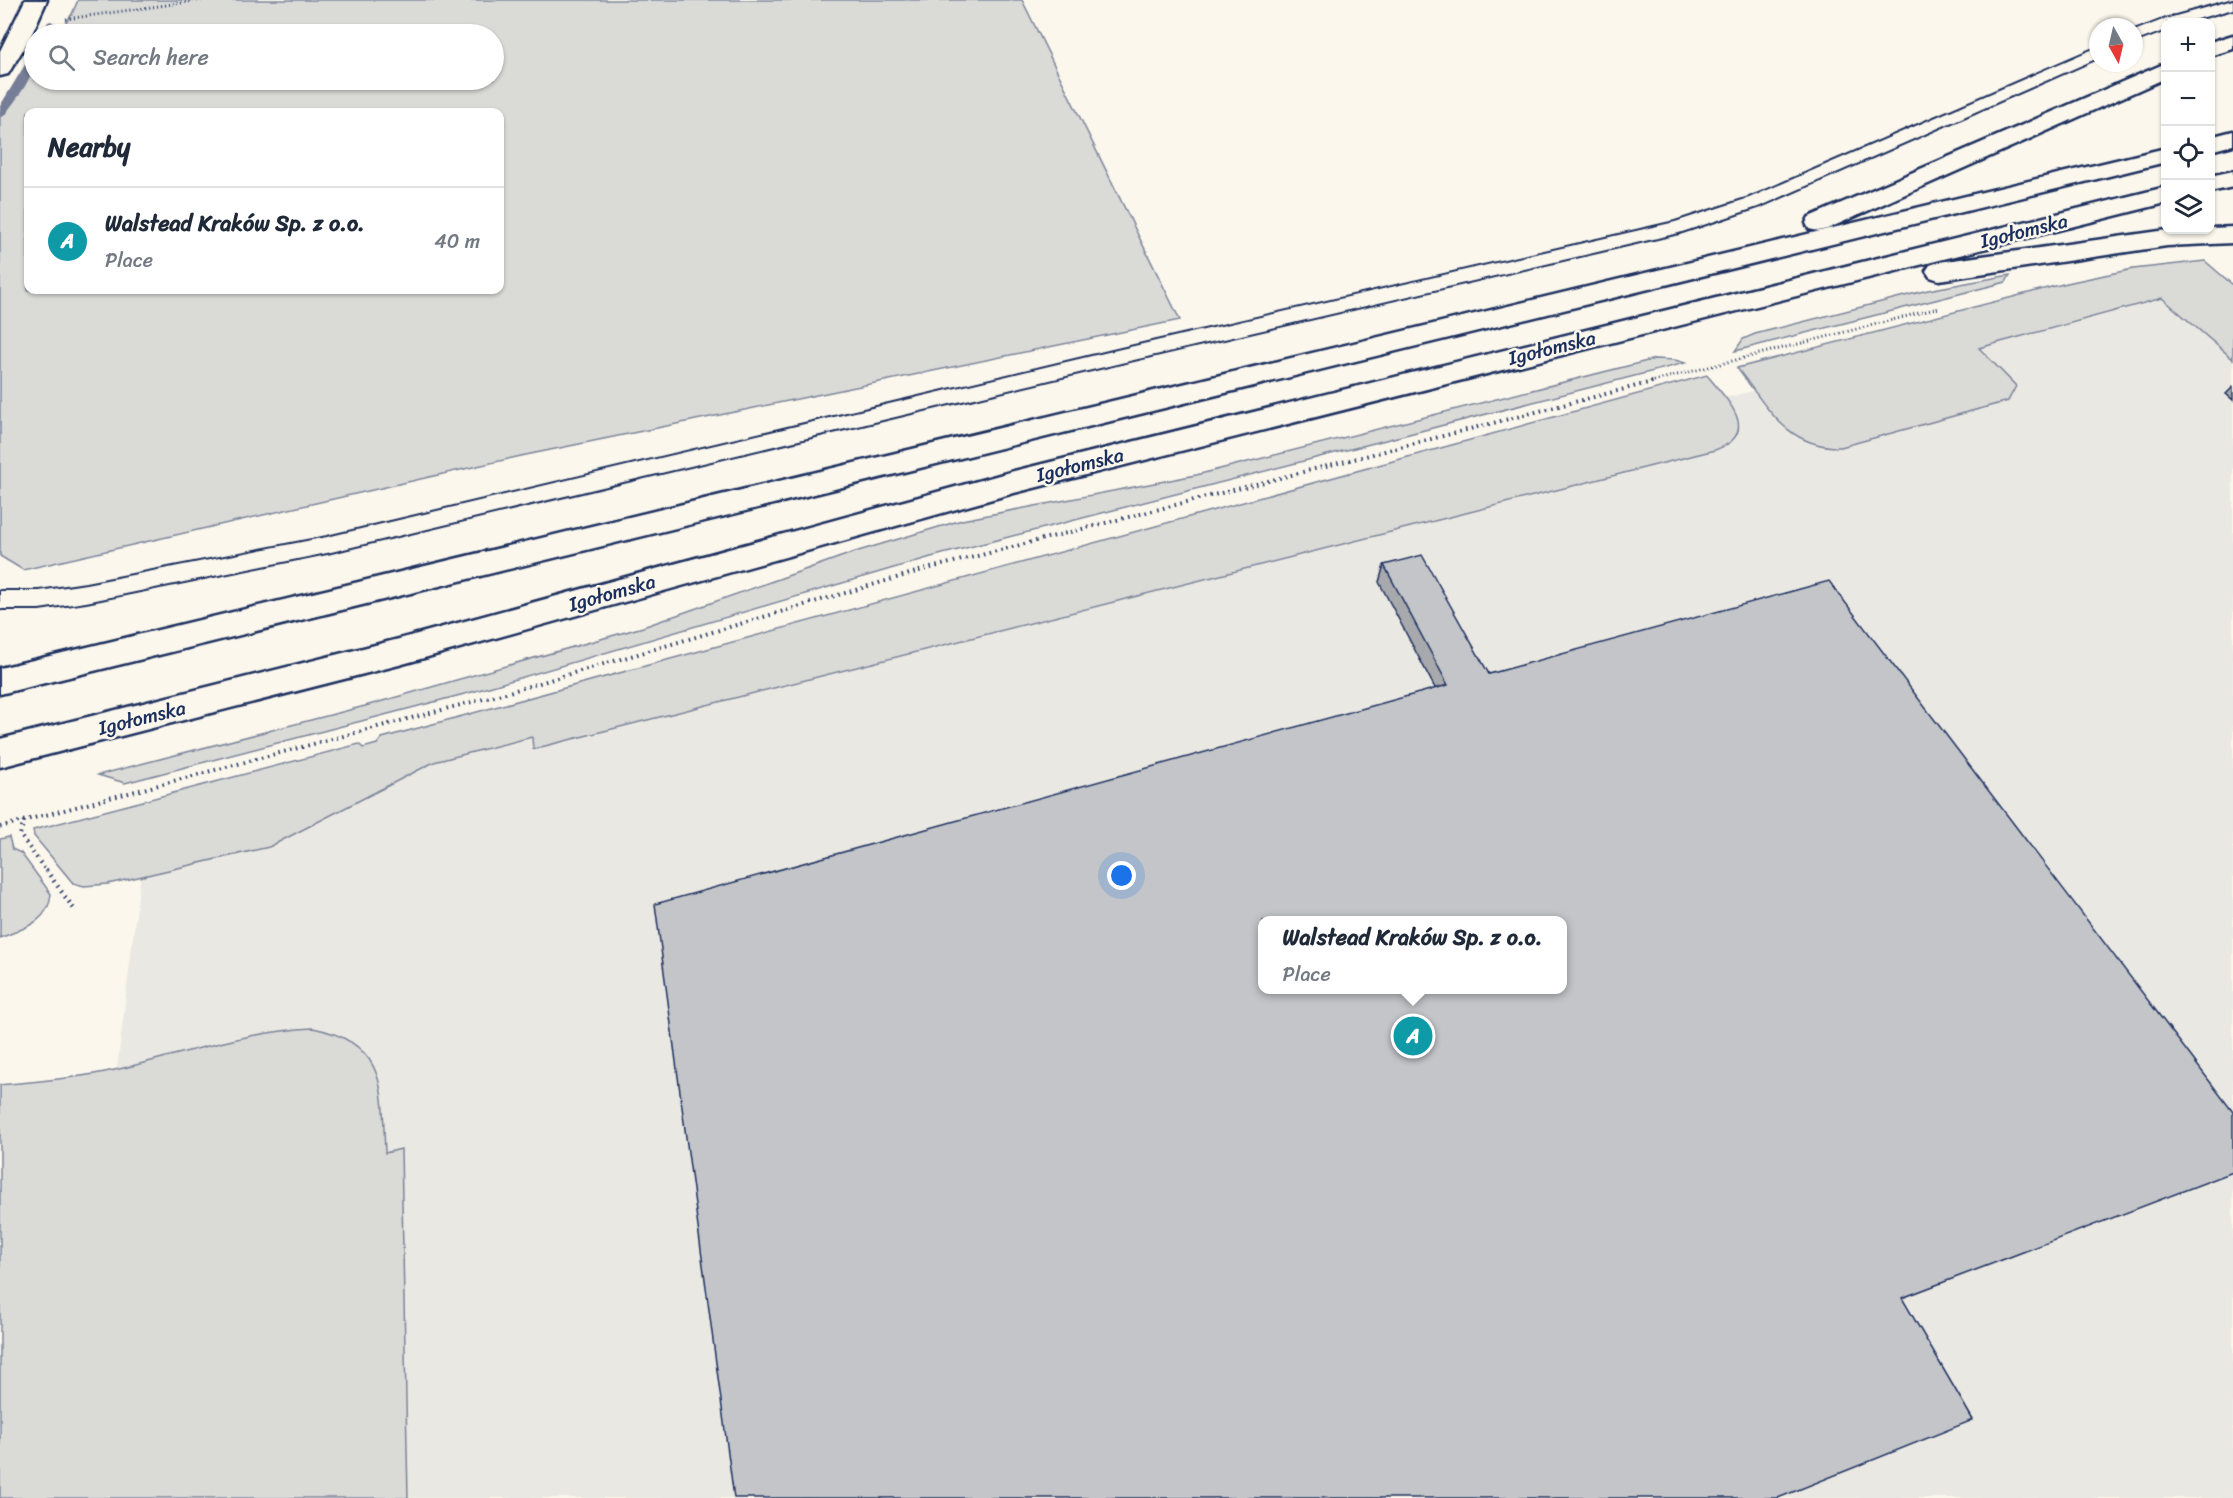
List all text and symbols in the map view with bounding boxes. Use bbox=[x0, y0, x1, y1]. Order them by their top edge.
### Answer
north arrow bbox=[2089, 18, 2143, 72]
map controls bbox=[2161, 18, 2215, 234]
button: + bbox=[2161, 18, 2215, 72]
search box bbox=[24, 24, 504, 90]
text: Search here bbox=[93, 38, 209, 77]
icon: search bbox=[45, 41, 78, 74]
button: − bbox=[2161, 72, 2215, 126]
text: Nearby bbox=[48, 124, 130, 170]
button: locate bbox=[2161, 126, 2215, 180]
button: layers bbox=[2161, 180, 2215, 234]
street label: Igołomska bbox=[1976, 203, 2071, 259]
text: Walstead Kraków Sp. z o.o. bbox=[105, 204, 365, 243]
text: A bbox=[61, 224, 74, 259]
text: 40 m bbox=[434, 224, 480, 259]
text: Place bbox=[105, 243, 153, 278]
street label: Igołomska bbox=[1504, 320, 1599, 376]
street label: Igołomska bbox=[1032, 437, 1127, 493]
street label: Igołomska bbox=[563, 564, 660, 622]
street label: Igołomska bbox=[94, 690, 189, 746]
your location bbox=[1107, 861, 1136, 890]
popup bbox=[1258, 916, 1567, 994]
text: Walstead Kraków Sp. z o.o. bbox=[1283, 918, 1542, 957]
text: Place bbox=[1283, 957, 1331, 992]
pin: A bbox=[1394, 1014, 1432, 1058]

